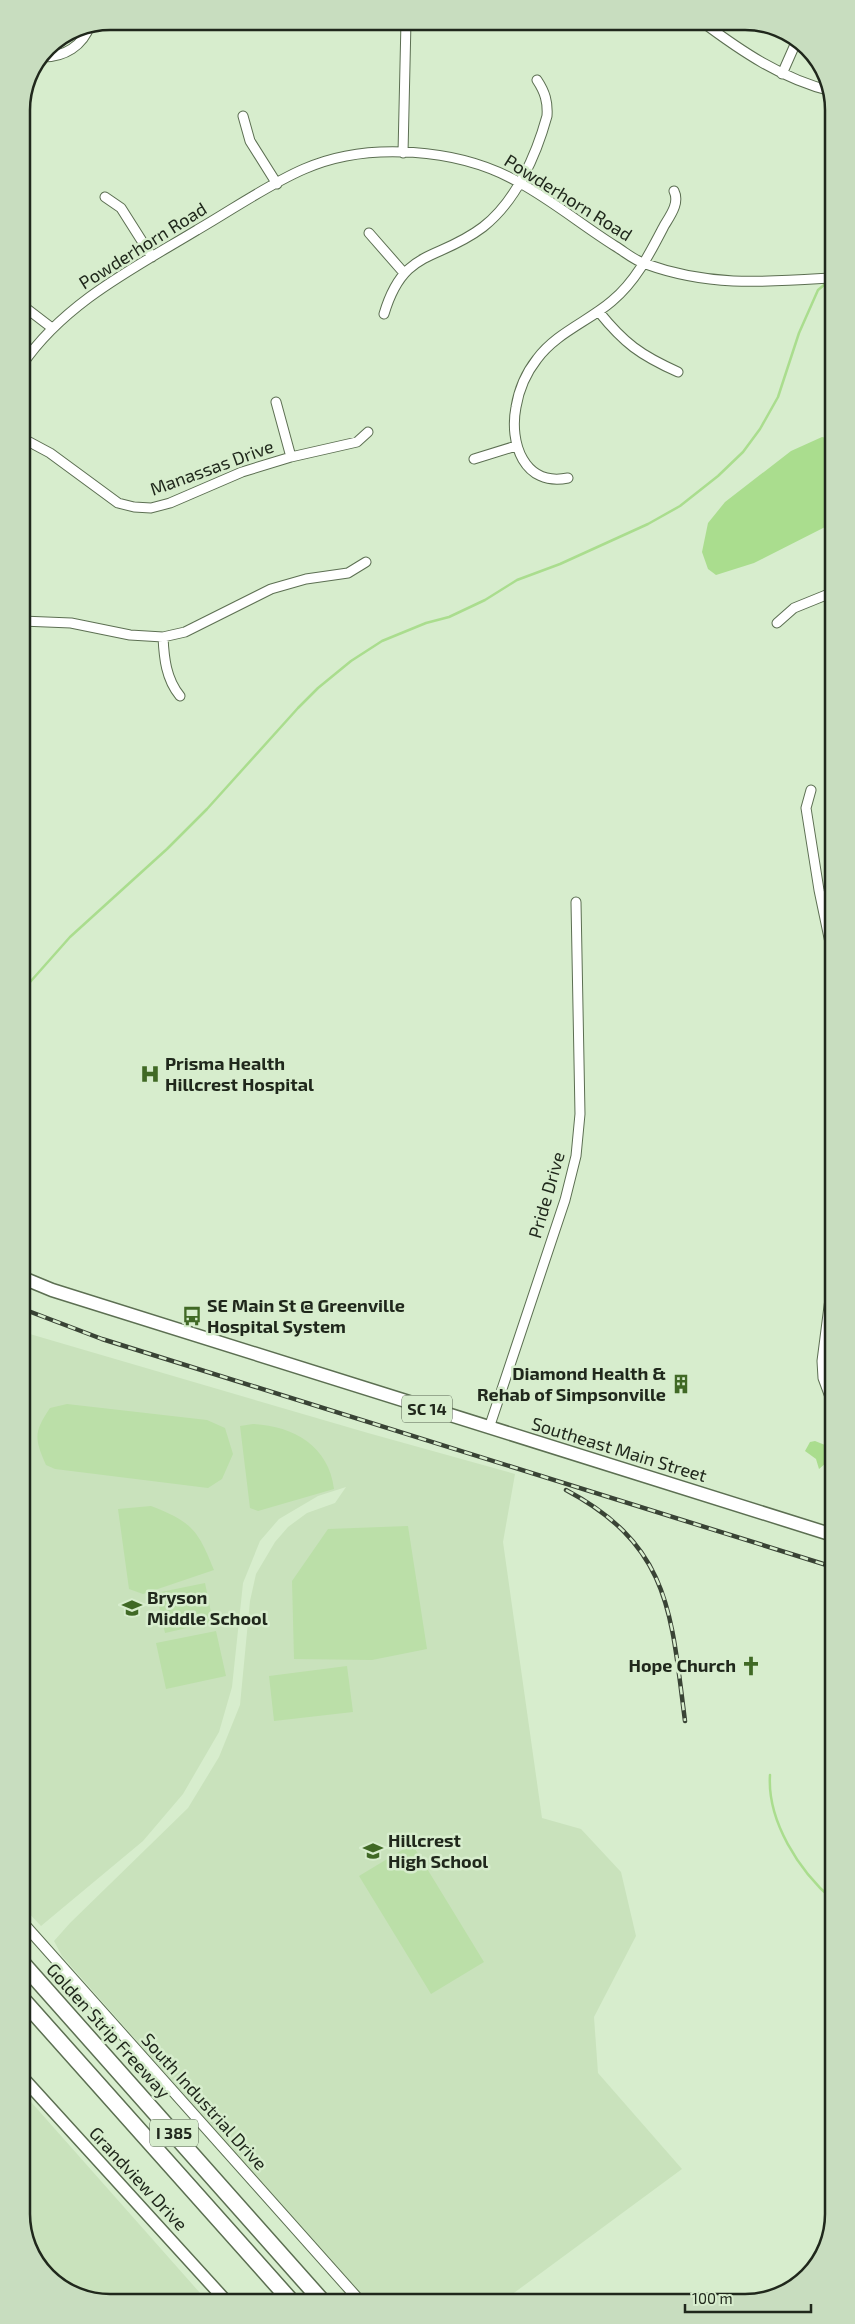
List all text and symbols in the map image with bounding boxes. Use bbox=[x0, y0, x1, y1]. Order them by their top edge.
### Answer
street label: Powderhorn Road bbox=[501, 149, 636, 245]
street label: Powderhorn Road bbox=[75, 197, 210, 293]
street label: Manassas Drive bbox=[147, 434, 277, 500]
place label: Prisma Health Hillcrest Hospital bbox=[165, 1052, 314, 1095]
hospital icon: Prisma Health Hillcrest Hospital bbox=[139, 1063, 161, 1085]
street label: Pride Drive bbox=[523, 1149, 569, 1241]
place label: SE Main St @ Greenville Hospital System bbox=[207, 1294, 405, 1337]
bus stop icon: SE Main St @ Greenville Hospital System bbox=[181, 1305, 203, 1327]
place label: Diamond Health & Rehab of Simpsonville bbox=[477, 1362, 666, 1405]
building icon: Diamond Health & Rehab of Simpsonville bbox=[670, 1373, 692, 1395]
road number: SC 14 bbox=[402, 1396, 452, 1422]
street label: Southeast Main Street bbox=[529, 1412, 710, 1486]
place label: Bryson Middle School bbox=[147, 1586, 268, 1629]
school or university icon: Bryson Middle School bbox=[121, 1597, 143, 1619]
place label: Hope Church bbox=[629, 1654, 736, 1676]
church icon: Hope Church bbox=[740, 1655, 762, 1677]
place label: Hillcrest High School bbox=[388, 1829, 488, 1872]
school or university icon: Hillcrest High School bbox=[362, 1840, 384, 1862]
street label: Golden Strip Freeway bbox=[42, 1958, 176, 2103]
street label: South Industrial Drive bbox=[137, 2028, 272, 2174]
road number: I 385 bbox=[150, 2120, 198, 2146]
street label: Grandview Drive bbox=[85, 2122, 192, 2235]
scale bar bbox=[685, 2282, 811, 2314]
text: 100 m bbox=[692, 2289, 733, 2307]

